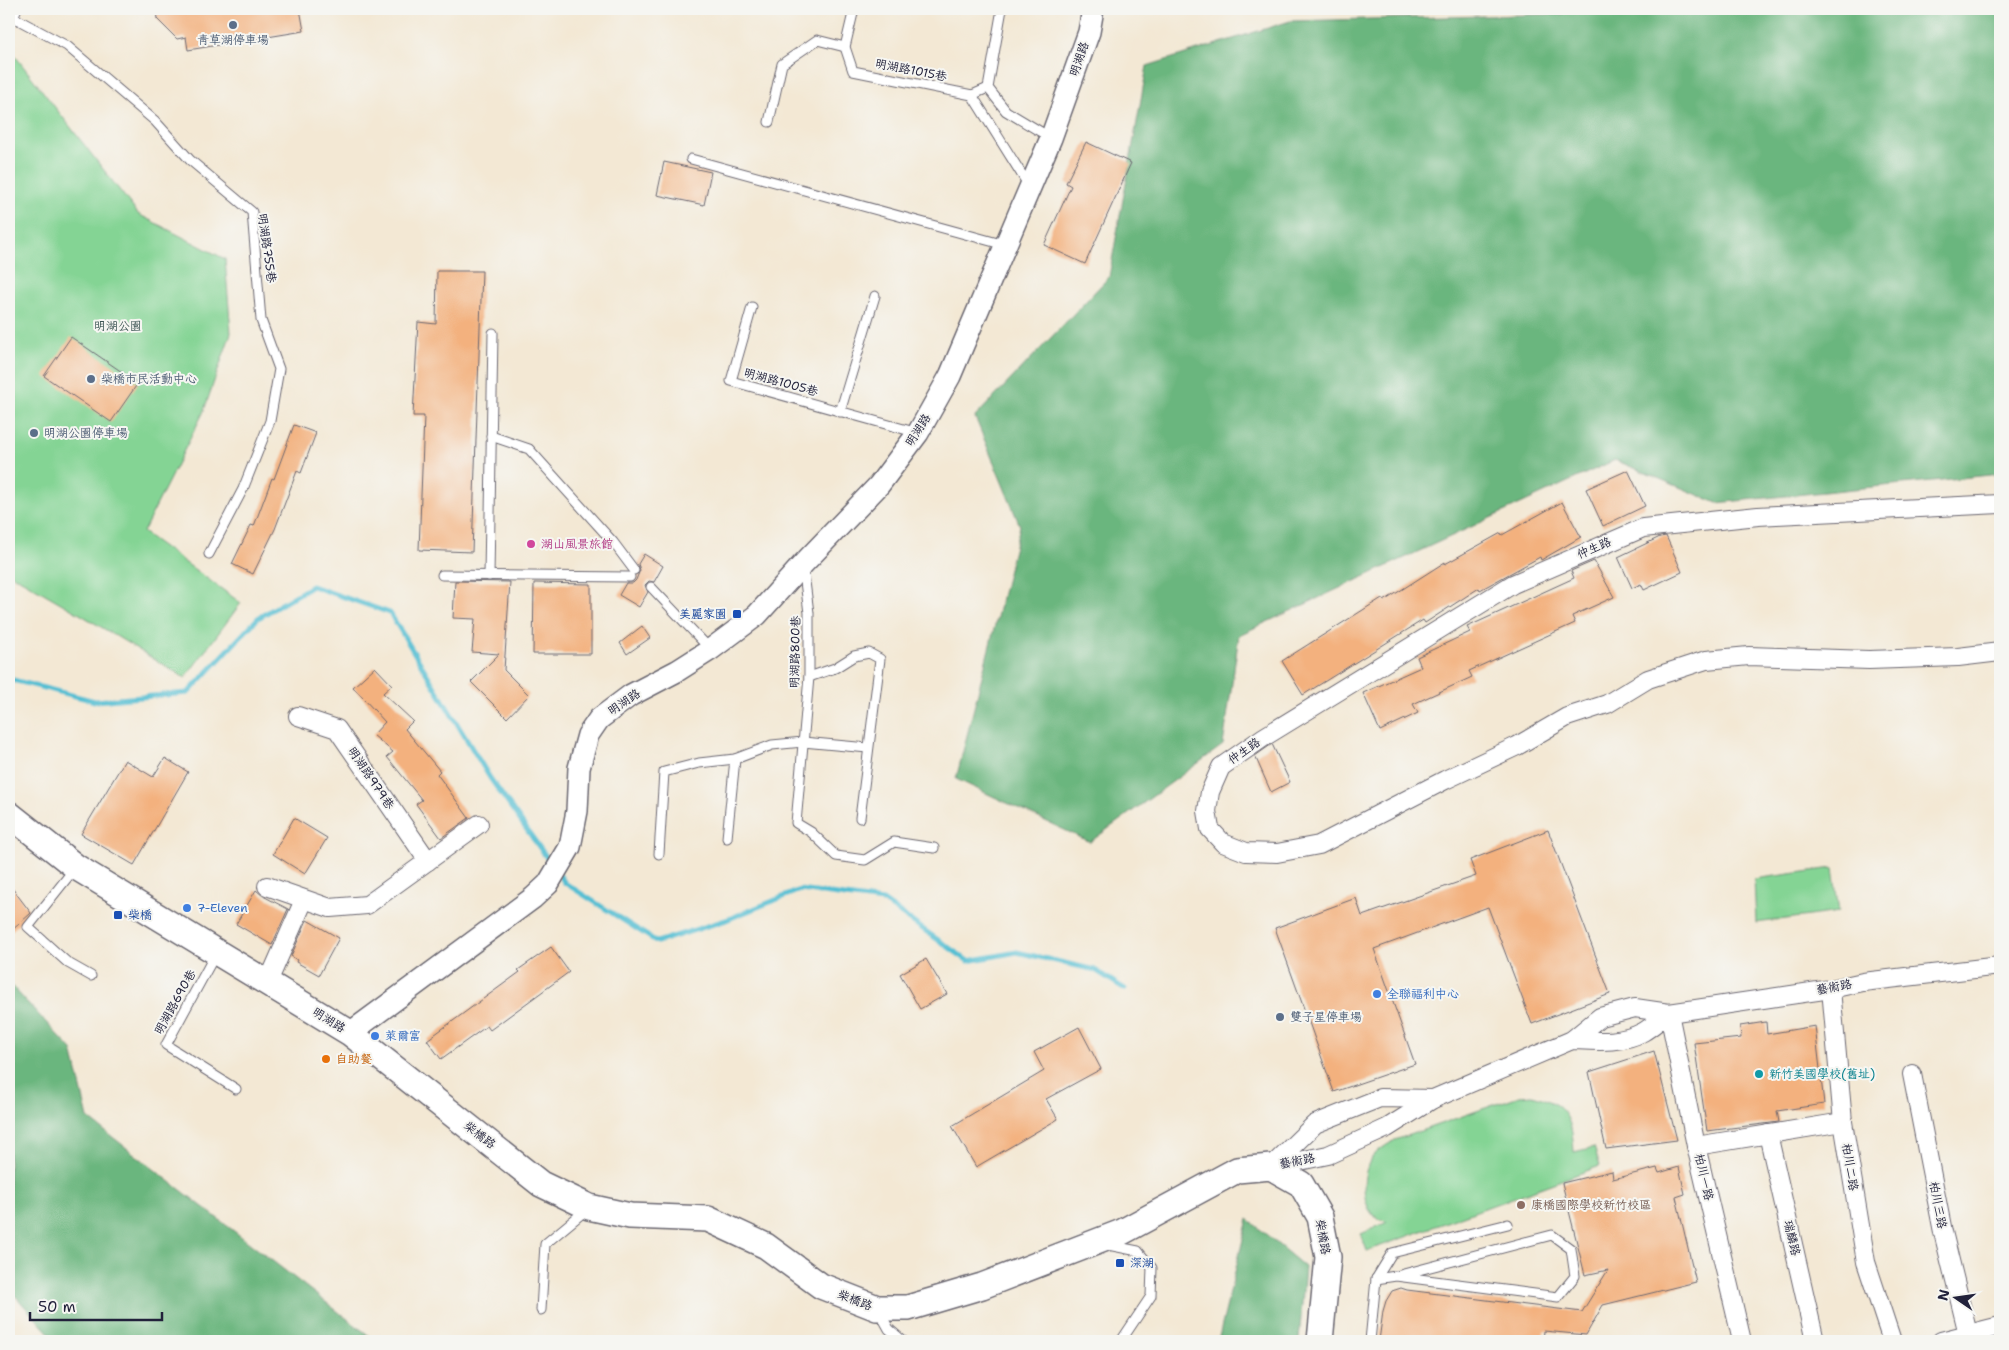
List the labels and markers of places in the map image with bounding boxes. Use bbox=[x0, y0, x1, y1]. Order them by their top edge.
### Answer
marker: 青草湖停車場 bbox=[227, 19, 239, 31]
place label: 青草湖停車場 bbox=[197, 32, 269, 48]
place label: 柴橋市民活動中心 bbox=[101, 371, 197, 387]
marker: 柴橋市民活動中心 bbox=[85, 373, 97, 385]
place label: 明湖公園停車場 bbox=[44, 425, 128, 441]
marker: 明湖公園停車場 bbox=[28, 427, 40, 439]
place label: 湖山風景旅館 bbox=[541, 536, 613, 552]
marker: 湖山風景旅館 bbox=[525, 538, 537, 550]
place label: 美麗家園 bbox=[679, 606, 727, 622]
marker: 美麗家園 bbox=[731, 608, 743, 620]
place label: 7-Eleven bbox=[197, 900, 248, 916]
marker: 7-Eleven bbox=[181, 902, 193, 914]
place label: 柴橋 bbox=[128, 907, 152, 923]
marker: 柴橋 bbox=[112, 909, 124, 921]
place label: 全聯福利中心 bbox=[1387, 986, 1459, 1002]
marker: 全聯福利中心 bbox=[1371, 988, 1383, 1000]
place label: 雙子星停車場 bbox=[1290, 1009, 1362, 1025]
marker: 雙子星停車場 bbox=[1274, 1011, 1286, 1023]
place label: 萊爾富 bbox=[385, 1028, 421, 1044]
marker: 萊爾富 bbox=[369, 1030, 381, 1042]
place label: 自助餐 bbox=[336, 1051, 372, 1067]
marker: 自助餐 bbox=[320, 1053, 332, 1065]
place label: 新竹美國學校(舊址) bbox=[1769, 1066, 1875, 1082]
marker: 新竹美國學校(舊址) bbox=[1753, 1068, 1765, 1080]
place label: 康橋國際學校新竹校區 bbox=[1531, 1197, 1651, 1213]
marker: 康橋國際學校新竹校區 bbox=[1515, 1199, 1527, 1211]
place label: 深湖 bbox=[1130, 1255, 1154, 1271]
marker: 深湖 bbox=[1114, 1257, 1126, 1269]

